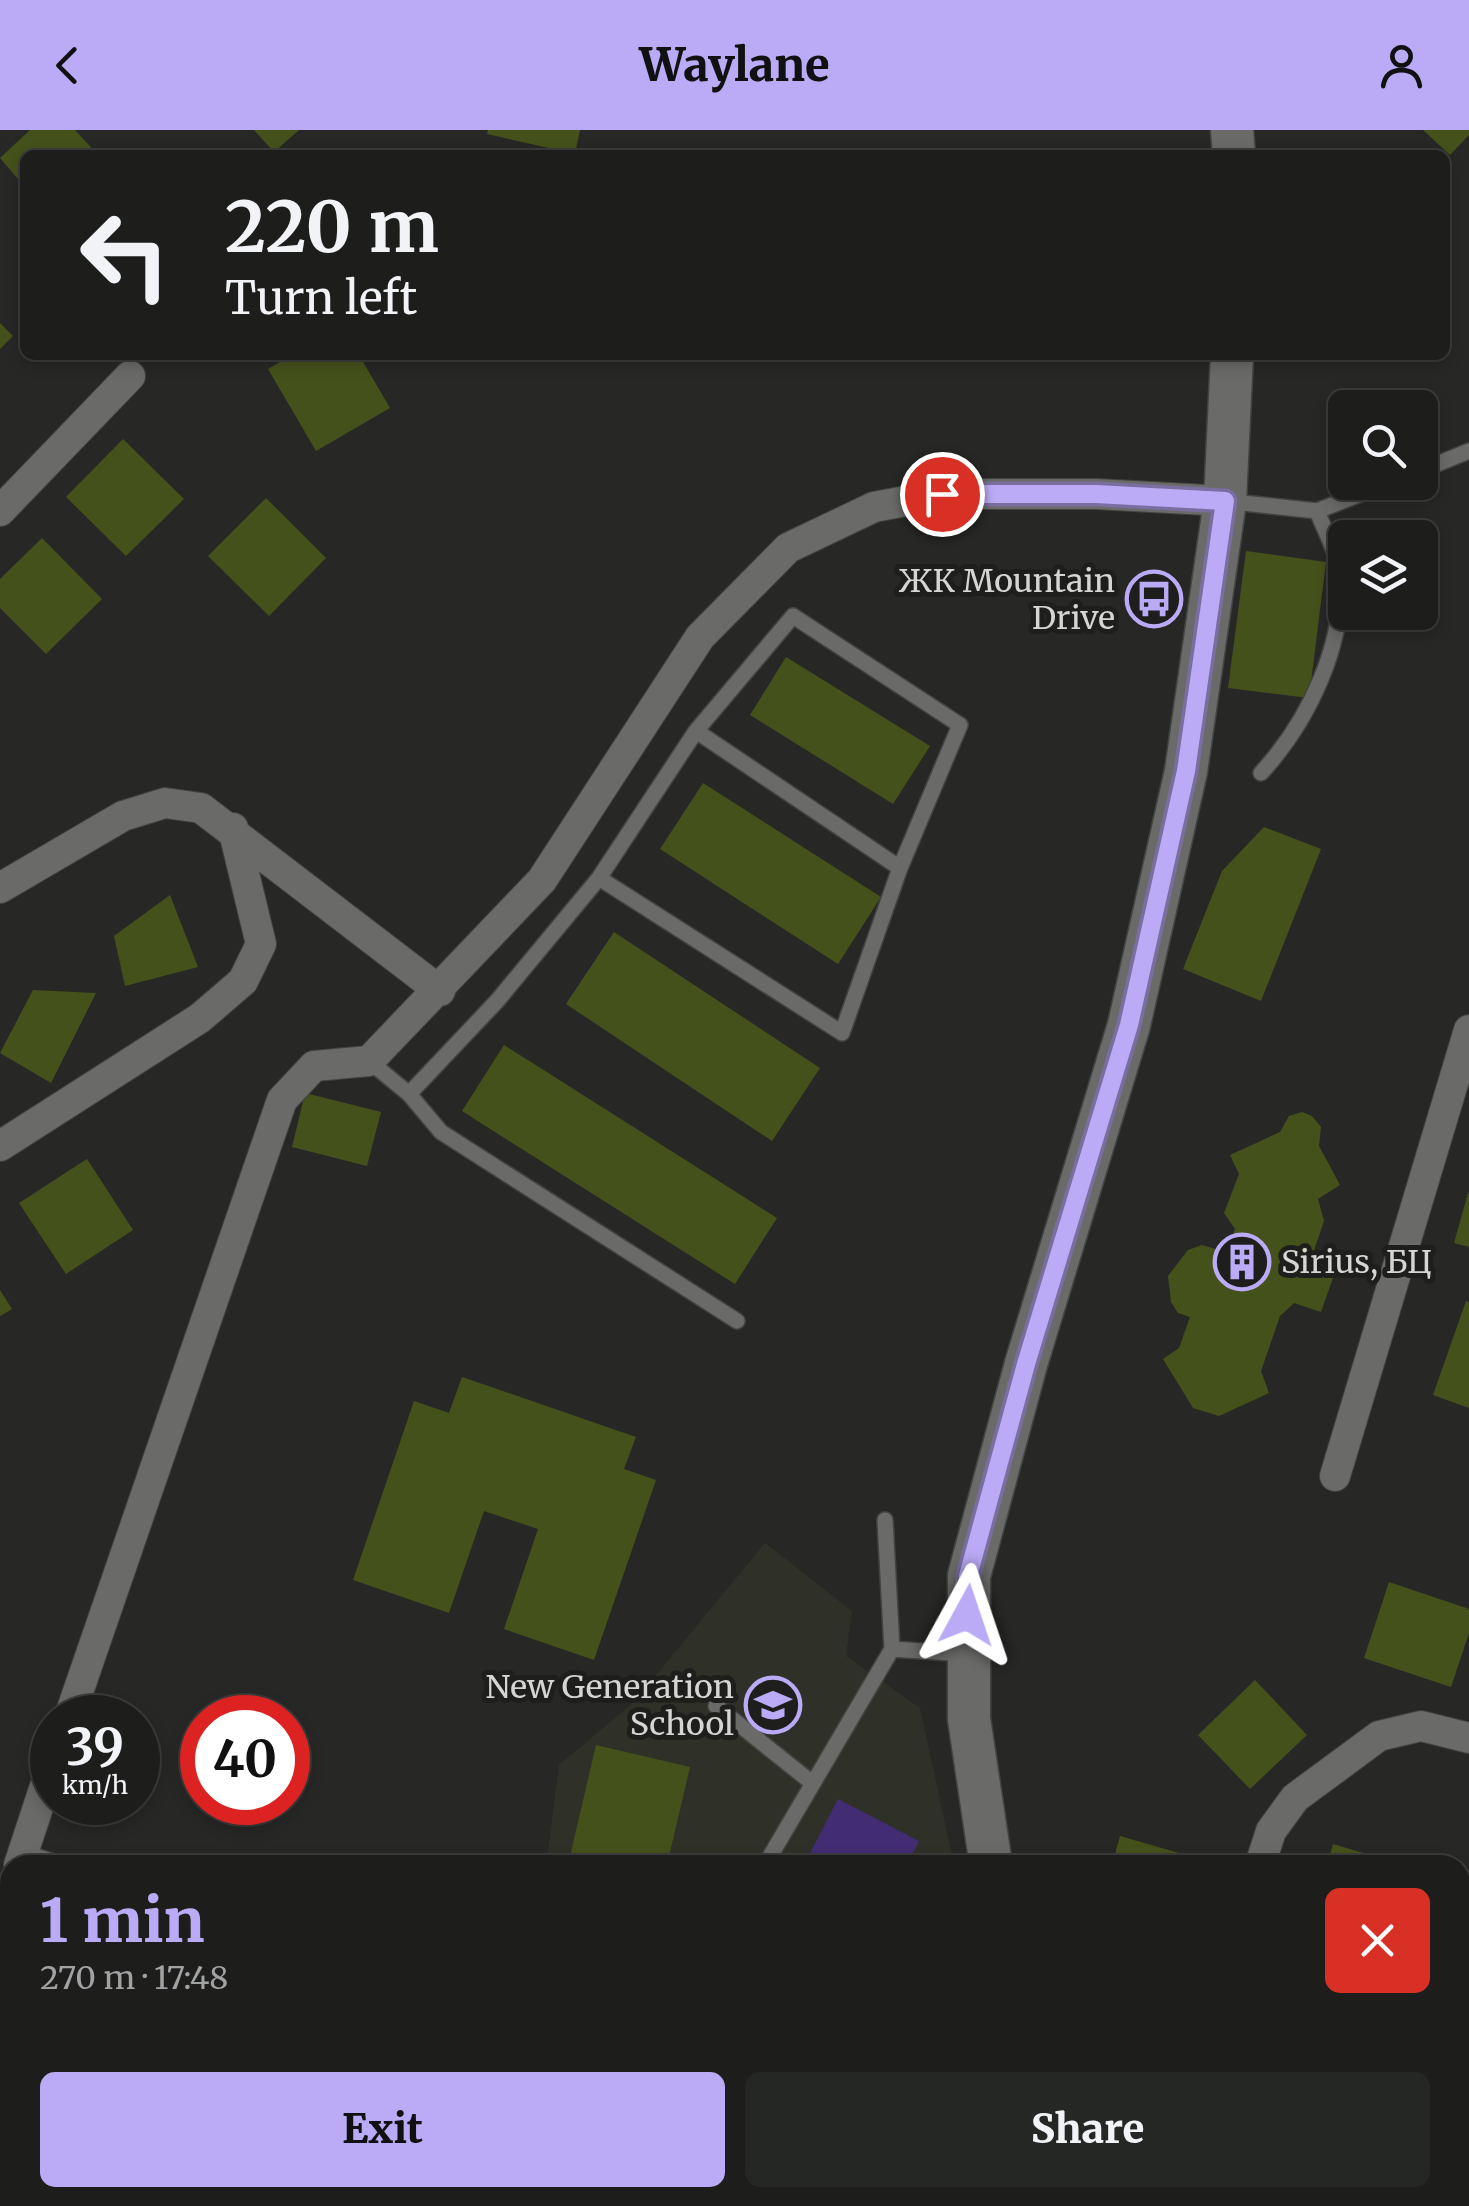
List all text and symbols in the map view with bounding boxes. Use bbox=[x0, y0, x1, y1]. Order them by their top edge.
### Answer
text: Waylane bbox=[639, 37, 830, 93]
icon: back bbox=[40, 38, 95, 93]
icon: person bbox=[1374, 38, 1429, 93]
text: 220 m bbox=[225, 183, 439, 271]
icon: left bbox=[60, 190, 190, 320]
text: Turn left bbox=[225, 270, 417, 326]
map controls bbox=[1328, 390, 1438, 630]
button: search bbox=[1328, 390, 1438, 500]
pin bbox=[900, 452, 985, 537]
icon: arrive bbox=[915, 467, 970, 522]
button: layers bbox=[1328, 520, 1438, 630]
place label: ЖК Mountain Drive bbox=[898, 561, 1115, 638]
bus stop icon: ЖК Mountain Drive bbox=[1124, 569, 1184, 629]
building icon: Sirius, БЦ bbox=[1212, 1232, 1272, 1292]
place label: Sirius, БЦ bbox=[1281, 1242, 1432, 1282]
position arrow bbox=[915, 1563, 1019, 1667]
place label: New Generation School bbox=[486, 1667, 734, 1744]
school or university icon: New Generation School bbox=[743, 1675, 803, 1735]
speed limit sign: 40 bbox=[180, 1695, 310, 1825]
text: 39 bbox=[66, 1716, 124, 1779]
text: km/h bbox=[62, 1769, 128, 1801]
text: 1 min bbox=[40, 1883, 204, 1958]
button: close bbox=[1325, 1888, 1430, 1993]
text: 270 m · 17:48 bbox=[40, 1958, 228, 1998]
button: Exit bbox=[40, 2072, 725, 2187]
button: Share bbox=[745, 2072, 1430, 2187]

